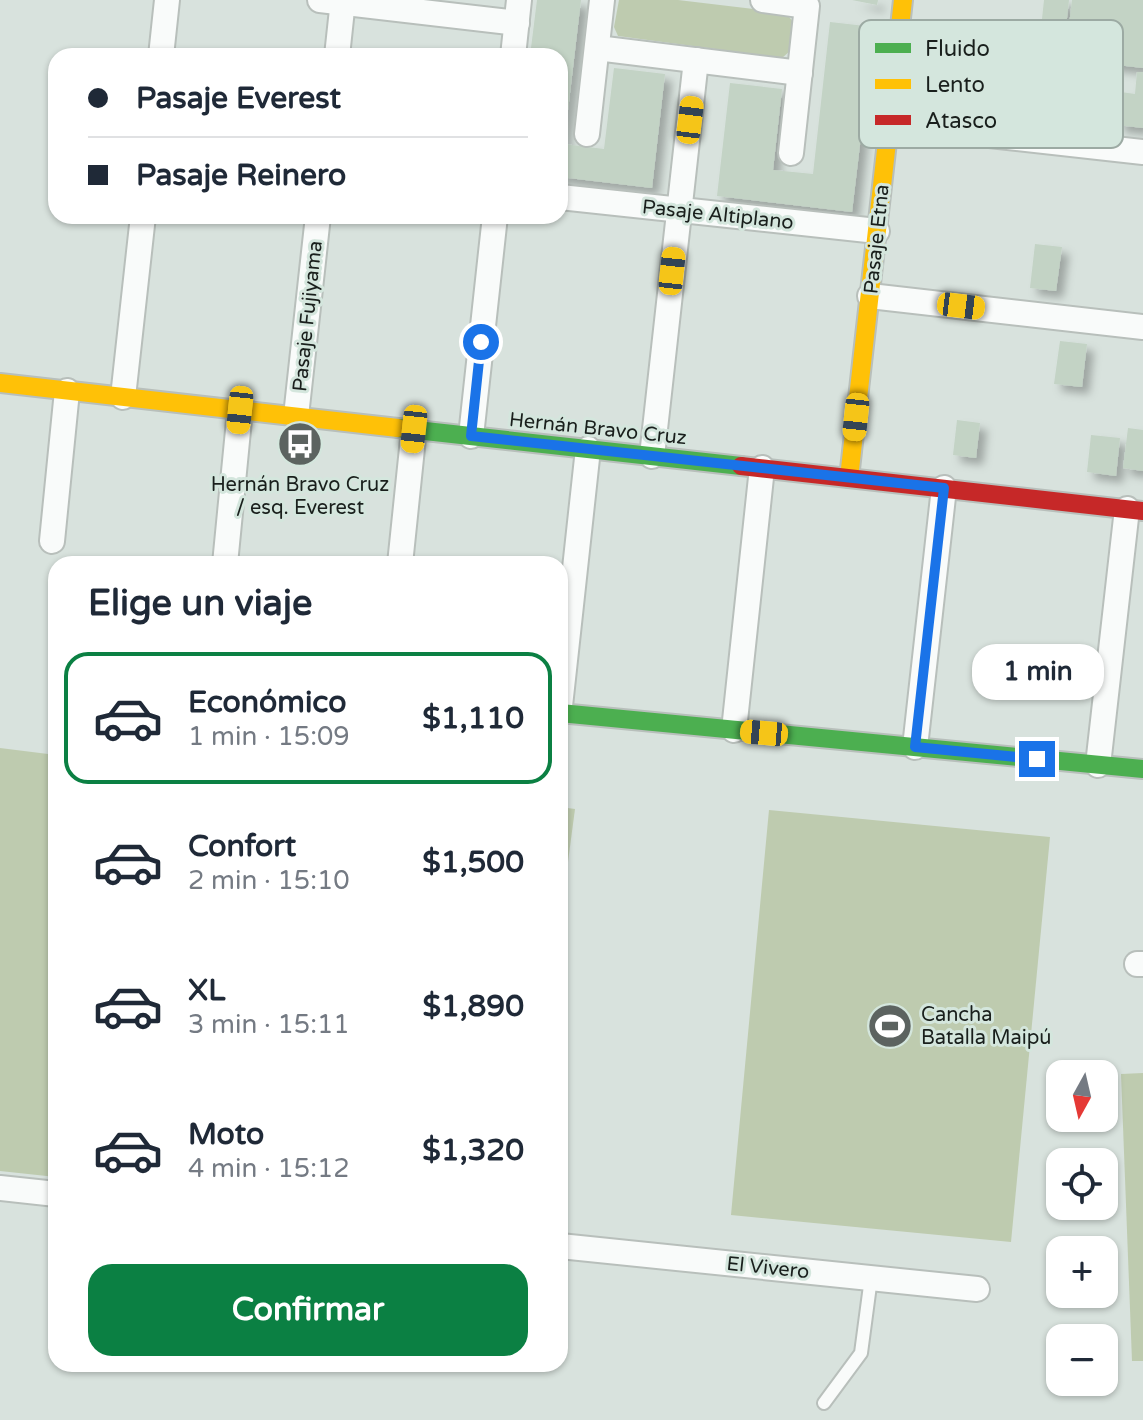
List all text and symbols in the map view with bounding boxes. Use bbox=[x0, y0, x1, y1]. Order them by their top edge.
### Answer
legend bbox=[859, 20, 1123, 148]
text: Fluido bbox=[925, 36, 990, 62]
text: Lento bbox=[925, 72, 985, 98]
text: Pasaje Everest bbox=[136, 80, 341, 117]
car bbox=[675, 95, 705, 145]
text: Atasco bbox=[925, 108, 997, 134]
text: Pasaje Reinero bbox=[136, 157, 346, 194]
street label: Pasaje Etna bbox=[859, 183, 895, 295]
street label: Pasaje Altiplano bbox=[641, 195, 795, 235]
street label: Pasaje Fujiyama bbox=[288, 239, 328, 393]
car bbox=[658, 246, 686, 296]
car bbox=[936, 291, 986, 321]
route start bbox=[463, 324, 499, 360]
car bbox=[226, 385, 254, 435]
car bbox=[842, 392, 870, 442]
car bbox=[400, 404, 428, 454]
street label: Hernán Bravo Cruz bbox=[508, 408, 688, 450]
bus stop icon: Hernán Bravo Cruz / esq. Everest bbox=[276, 420, 324, 468]
place label: Hernán Bravo Cruz / esq. Everest bbox=[211, 473, 389, 520]
text: Elige un viaje bbox=[88, 582, 312, 625]
callout: 1 min bbox=[971, 643, 1103, 699]
text: 1 min bbox=[1003, 656, 1073, 687]
icon: car bbox=[92, 682, 164, 754]
text: Económico bbox=[188, 684, 346, 721]
text: $1,110 bbox=[422, 700, 524, 737]
car bbox=[739, 719, 789, 747]
text: 1 min · 15:09 bbox=[188, 721, 350, 752]
route end bbox=[1019, 741, 1055, 777]
icon: car bbox=[92, 826, 164, 898]
text: Confort bbox=[188, 828, 296, 865]
text: $1,500 bbox=[422, 844, 524, 881]
text: 2 min · 15:10 bbox=[188, 865, 350, 896]
icon: car bbox=[92, 970, 164, 1042]
text: XL bbox=[188, 972, 225, 1009]
text: $1,890 bbox=[423, 988, 524, 1025]
sports icon: Cancha Batalla Maipú bbox=[866, 1002, 914, 1050]
place label: Cancha Batalla Maipú bbox=[921, 1003, 1051, 1050]
text: 3 min · 15:11 bbox=[188, 1009, 350, 1040]
north arrow bbox=[1046, 1060, 1118, 1132]
map controls bbox=[1046, 1060, 1118, 1396]
icon: car bbox=[92, 1114, 164, 1186]
text: Moto bbox=[188, 1116, 264, 1153]
text: $1,320 bbox=[422, 1132, 524, 1169]
button: locate bbox=[1046, 1148, 1118, 1220]
text: 4 min · 15:12 bbox=[188, 1153, 350, 1184]
button: + bbox=[1046, 1236, 1118, 1308]
street label: El Vivero bbox=[725, 1252, 810, 1284]
button: Confirmar bbox=[88, 1264, 528, 1356]
button: − bbox=[1046, 1324, 1118, 1396]

